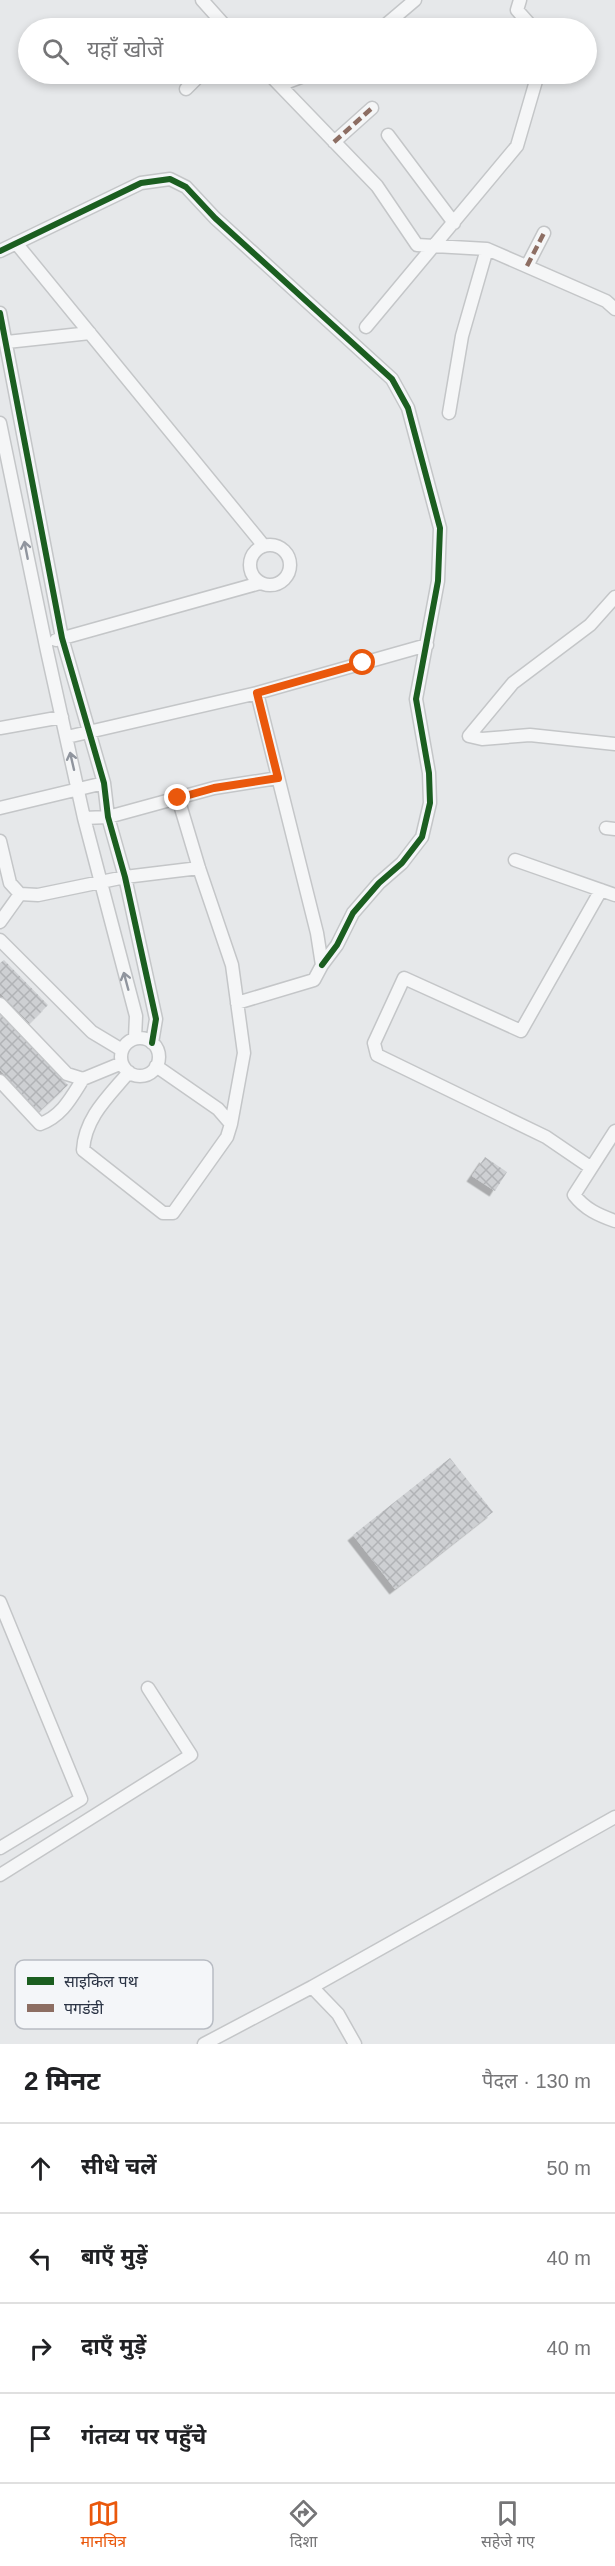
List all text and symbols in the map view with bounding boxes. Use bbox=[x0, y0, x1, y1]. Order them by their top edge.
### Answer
search box bbox=[18, 18, 597, 84]
icon: search bbox=[39, 35, 72, 68]
text: यहाँ खोजें bbox=[87, 37, 163, 62]
one-way arrow bbox=[20, 540, 31, 560]
route start bbox=[349, 649, 375, 675]
one-way arrow bbox=[66, 751, 78, 770]
route end bbox=[164, 784, 190, 810]
one-way arrow bbox=[120, 972, 132, 991]
legend bbox=[15, 1960, 213, 2029]
text: साइकिल पथ bbox=[64, 1973, 139, 1990]
text: पगडंडी bbox=[64, 2000, 104, 2017]
text: 2 मिनट bbox=[24, 2066, 100, 2096]
text: पैदल · 130 m bbox=[482, 2070, 591, 2092]
icon: ahead bbox=[24, 2152, 57, 2185]
text: सीधे चलें bbox=[81, 2154, 156, 2179]
text: 50 m bbox=[547, 2157, 591, 2179]
icon: left bbox=[24, 2242, 57, 2275]
text: बाएँ मुड़ें bbox=[81, 2244, 147, 2269]
text: 40 m bbox=[547, 2247, 591, 2269]
icon: right bbox=[24, 2332, 57, 2365]
text: दाएँ मुड़ें bbox=[81, 2334, 146, 2359]
text: 40 m bbox=[547, 2337, 591, 2359]
icon: arrive bbox=[24, 2422, 57, 2455]
text: गंतव्य पर पहुँचे bbox=[81, 2424, 206, 2449]
tab: मानचित्र bbox=[80, 2497, 126, 2554]
tab: दिशा bbox=[287, 2497, 320, 2554]
tab: सहेजे गए bbox=[481, 2497, 535, 2554]

